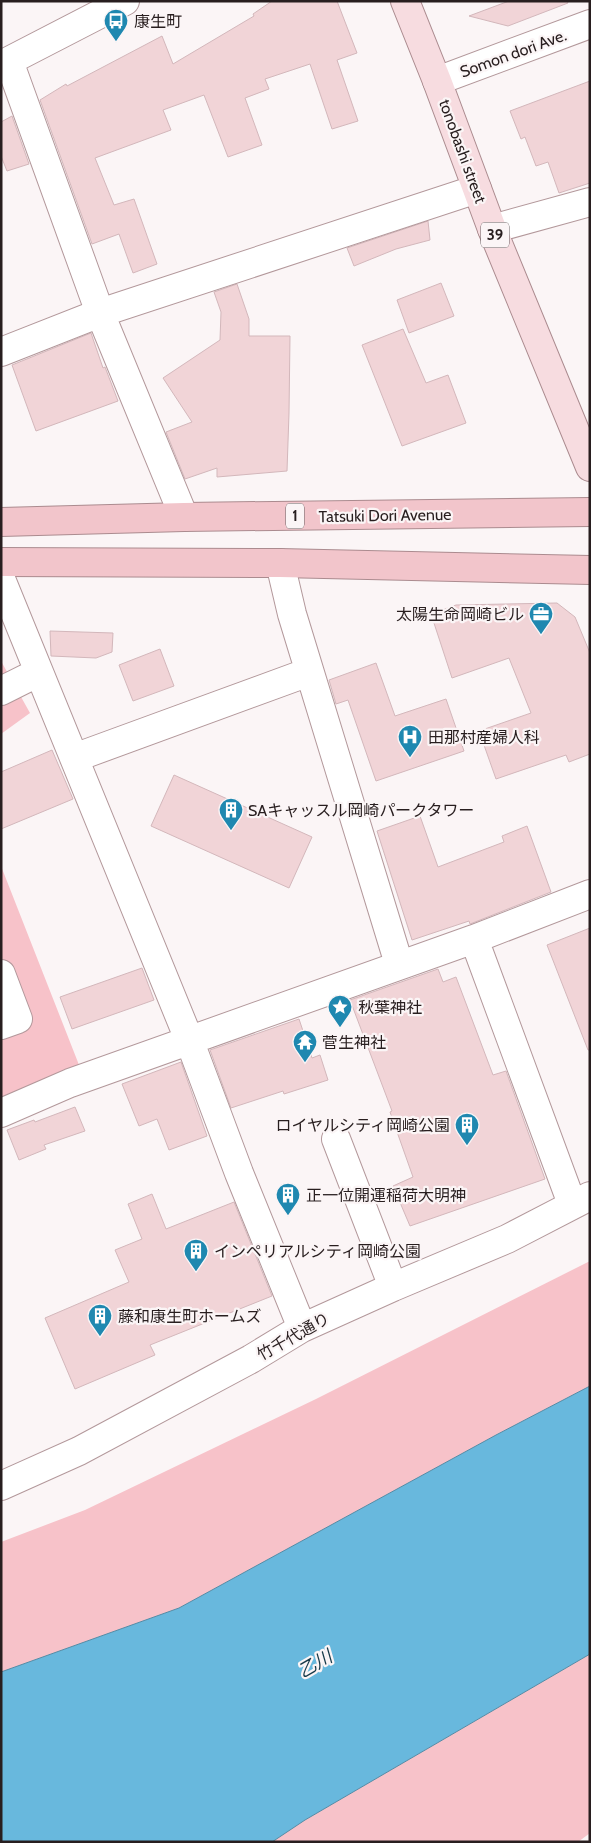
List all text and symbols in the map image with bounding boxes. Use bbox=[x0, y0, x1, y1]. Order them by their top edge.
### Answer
bus stop icon: 康生町 bbox=[103, 8, 129, 42]
place label: 康生町 bbox=[134, 12, 182, 31]
street label: Somon dori Ave. bbox=[457, 25, 569, 82]
street label: tonobashi street bbox=[435, 97, 490, 206]
road number: 39 bbox=[481, 222, 509, 248]
road number: 1 bbox=[286, 504, 304, 528]
street label: Tatsuki Dori Avenue bbox=[318, 505, 452, 526]
office icon: 太陽生命岡崎ビル bbox=[528, 601, 554, 635]
place label: 太陽生命岡崎ビル bbox=[396, 605, 524, 624]
hospital icon: 田那村産婦人科 bbox=[397, 724, 423, 758]
place label: 田那村産婦人科 bbox=[428, 728, 540, 747]
building icon: SAキャッスル岡崎パークタワー bbox=[218, 797, 244, 831]
place label: SAキャッスル岡崎パークタワー bbox=[248, 801, 475, 820]
place icon: 秋葉神社 bbox=[327, 994, 353, 1028]
place label: 秋葉神社 bbox=[358, 998, 422, 1017]
temple icon: 菅生神社 bbox=[292, 1029, 318, 1063]
place label: 菅生神社 bbox=[322, 1033, 386, 1052]
building icon: ロイヤルシティ岡崎公園 bbox=[454, 1112, 480, 1146]
place label: ロイヤルシティ岡崎公園 bbox=[275, 1116, 450, 1135]
building icon: 正一位開運稲荷大明神 bbox=[275, 1182, 301, 1216]
place label: 正一位開運稲荷大明神 bbox=[306, 1186, 466, 1205]
building icon: インペリアルシティ岡崎公園 bbox=[183, 1238, 209, 1272]
place label: インペリアルシティ岡崎公園 bbox=[214, 1242, 421, 1261]
building icon: 藤和康生町ホームズ bbox=[87, 1303, 113, 1337]
place label: 藤和康生町ホームズ bbox=[118, 1307, 262, 1326]
street label: 竹千代通り bbox=[254, 1309, 333, 1364]
water label: 乙川 bbox=[294, 1644, 338, 1683]

